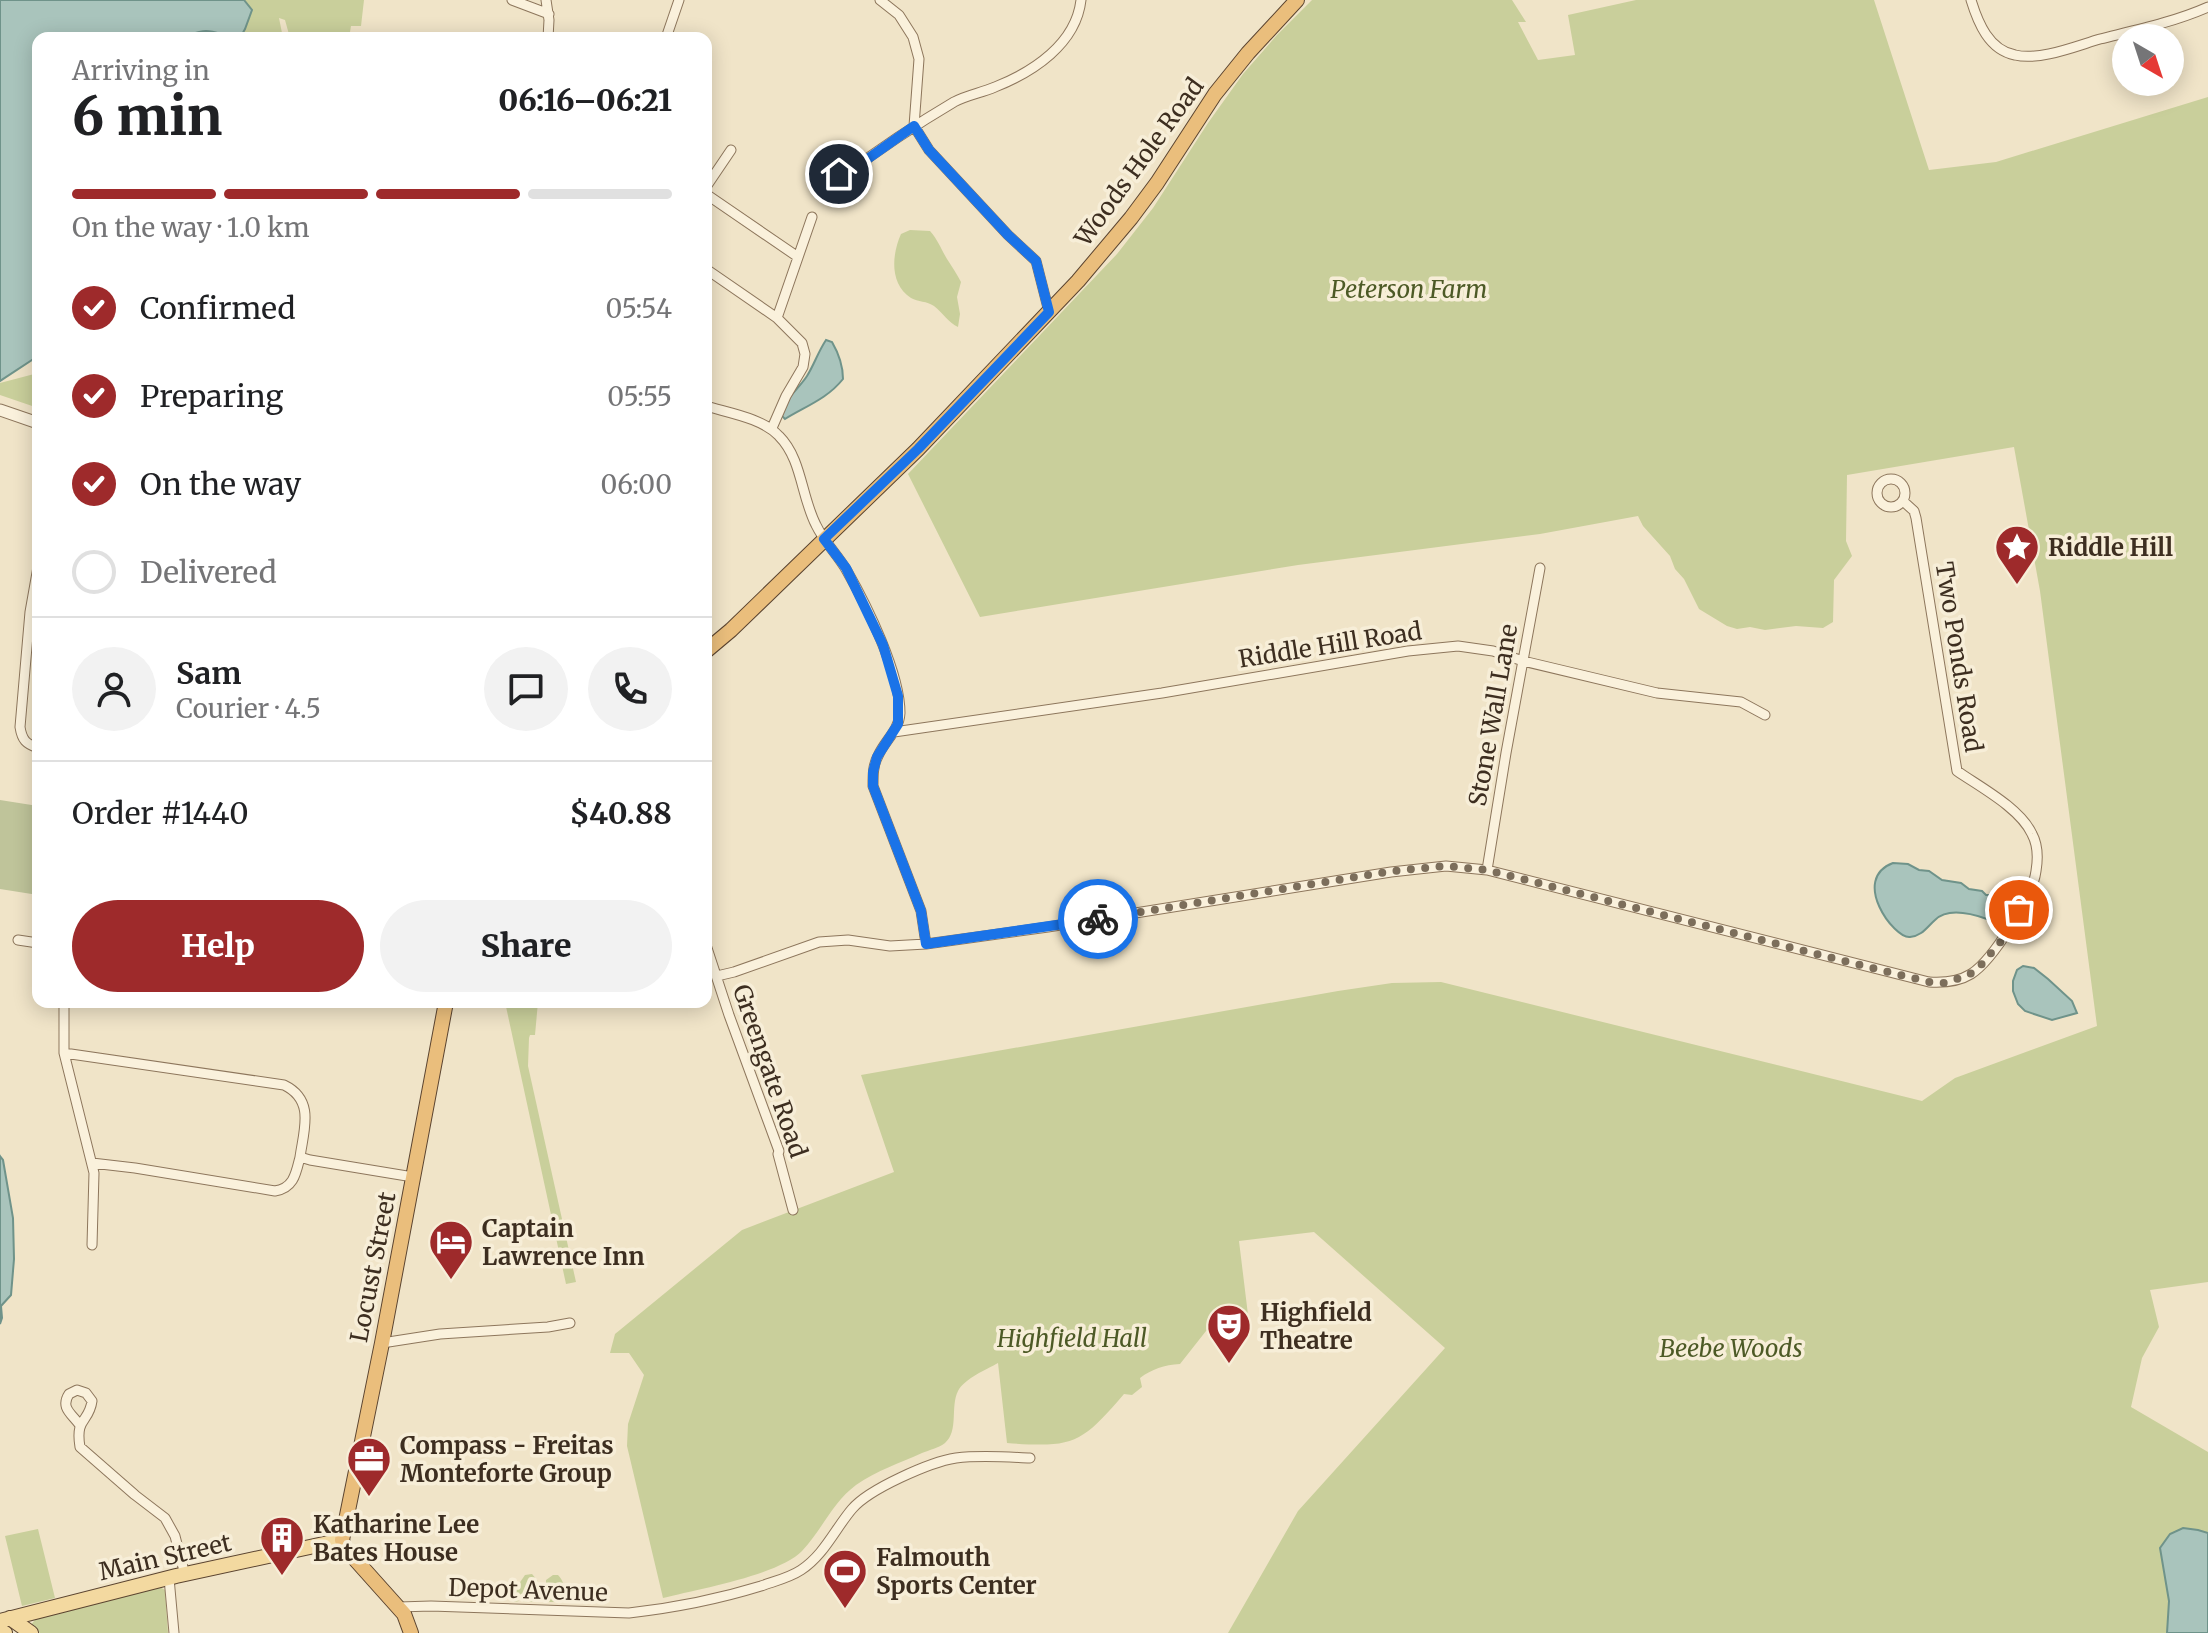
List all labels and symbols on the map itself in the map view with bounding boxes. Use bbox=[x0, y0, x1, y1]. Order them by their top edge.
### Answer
north arrow bbox=[2112, 24, 2184, 96]
street label: Woods Hole Road bbox=[1067, 72, 1211, 253]
pin bbox=[805, 140, 873, 208]
park label: Peterson Farm bbox=[1331, 274, 1487, 305]
place icon: Riddle Hill bbox=[1993, 523, 2041, 586]
place label: Riddle Hill bbox=[2048, 532, 2173, 563]
street label: Two Ponds Road bbox=[1929, 560, 1989, 754]
street label: Riddle Hill Road bbox=[1236, 615, 1424, 675]
street label: Stone Wall Lane bbox=[1462, 621, 1524, 809]
pin bbox=[1985, 876, 2053, 944]
courier bbox=[1058, 879, 1138, 959]
street label: Greengate Road bbox=[726, 980, 814, 1162]
street label: Locust Street bbox=[343, 1189, 403, 1345]
place label: Captain Lawrence Inn bbox=[482, 1213, 644, 1272]
hotel icon: Captain Lawrence Inn bbox=[427, 1218, 475, 1281]
place label: Highfield Theatre bbox=[1260, 1297, 1372, 1356]
theatre icon: Highfield Theatre bbox=[1205, 1302, 1253, 1365]
park label: Highfield Hall bbox=[996, 1323, 1147, 1354]
park label: Beebe Woods bbox=[1659, 1333, 1803, 1364]
place label: Compass - Freitas Monteforte Group bbox=[400, 1430, 614, 1489]
office icon: Compass - Freitas Monteforte Group bbox=[345, 1435, 393, 1498]
place label: Katharine Lee Bates House bbox=[313, 1509, 479, 1568]
building icon: Katharine Lee Bates House bbox=[258, 1514, 306, 1577]
street label: Main Street bbox=[96, 1527, 235, 1587]
place label: Falmouth Sports Center bbox=[876, 1542, 1037, 1601]
sports icon: Falmouth Sports Center bbox=[821, 1547, 869, 1610]
street label: Depot Avenue bbox=[448, 1572, 608, 1608]

